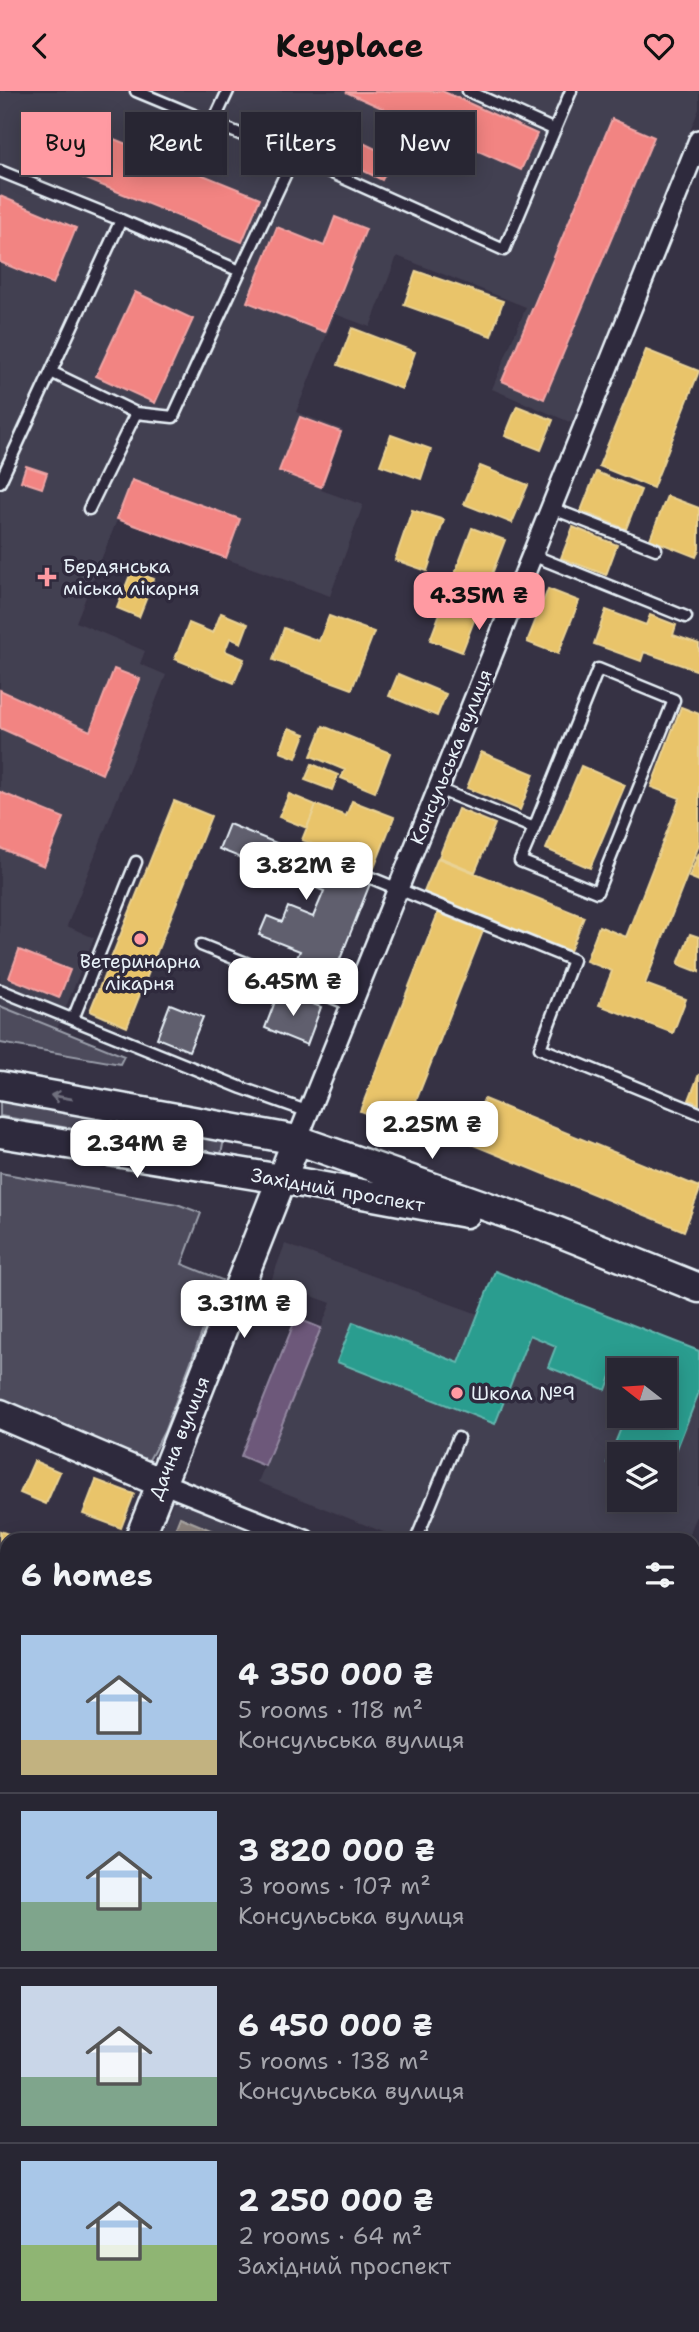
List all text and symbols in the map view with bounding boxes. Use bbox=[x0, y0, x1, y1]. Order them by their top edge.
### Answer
text: Keyplace bbox=[275, 24, 424, 67]
icon: back bbox=[21, 27, 59, 65]
icon: heart bbox=[640, 27, 678, 65]
chip: Buy bbox=[21, 112, 111, 175]
chip: Rent bbox=[125, 112, 227, 175]
chip: Filters bbox=[241, 112, 361, 175]
chip: New bbox=[375, 112, 475, 175]
place label: Бердянська міська лікарня bbox=[63, 554, 199, 601]
marker: Бердянська міська лікарня bbox=[37, 567, 57, 587]
pin: 4.35M ₴ bbox=[414, 573, 544, 632]
text: 4.35M ₴ bbox=[430, 580, 528, 610]
street label: Консульська вулиця bbox=[404, 665, 498, 849]
pin: 3.82M ₴ bbox=[241, 843, 371, 902]
text: 3.82M ₴ bbox=[256, 850, 356, 880]
marker: Ветеринарна лікарня bbox=[132, 931, 148, 947]
place label: Ветеринарна лікарня bbox=[80, 949, 200, 996]
pin: 6.45M ₴ bbox=[228, 958, 358, 1018]
text: 6.45M ₴ bbox=[244, 966, 342, 996]
one-way arrow bbox=[50, 1090, 73, 1103]
pin: 2.25M ₴ bbox=[367, 1101, 497, 1161]
text: 2.25M ₴ bbox=[382, 1109, 482, 1139]
pin: 2.34M ₴ bbox=[72, 1121, 202, 1180]
text: 2.34M ₴ bbox=[86, 1128, 188, 1158]
street label: Західний проспект bbox=[249, 1162, 427, 1218]
pin: 3.31M ₴ bbox=[179, 1281, 309, 1340]
text: 3.31M ₴ bbox=[197, 1288, 291, 1318]
north arrow bbox=[607, 1358, 677, 1428]
map controls bbox=[607, 1358, 677, 1512]
street label: Дачна вулиця bbox=[143, 1373, 215, 1503]
place label: Школа №9 bbox=[471, 1381, 575, 1406]
marker: Школа №9 bbox=[449, 1385, 465, 1401]
button: layers bbox=[607, 1442, 677, 1512]
text: 6 homes bbox=[21, 1555, 153, 1596]
icon: filters bbox=[641, 1556, 679, 1594]
text: 4 350 000 ₴ bbox=[238, 1654, 434, 1695]
icon: home bbox=[77, 1663, 161, 1747]
text: 5 rooms · 118 m² bbox=[238, 1695, 423, 1725]
text: Консульська вулиця bbox=[238, 1725, 465, 1755]
text: 3 820 000 ₴ bbox=[238, 1830, 435, 1871]
icon: home bbox=[77, 1839, 161, 1923]
text: 3 rooms · 107 m² bbox=[238, 1871, 431, 1901]
text: Консульська вулиця bbox=[238, 1901, 465, 1931]
text: 6 450 000 ₴ bbox=[238, 2005, 433, 2046]
icon: home bbox=[77, 2014, 161, 2098]
text: 5 rooms · 138 m² bbox=[238, 2046, 429, 2076]
text: Консульська вулиця bbox=[238, 2076, 465, 2106]
text: 2 250 000 ₴ bbox=[238, 2180, 434, 2221]
icon: home bbox=[77, 2189, 161, 2273]
text: 2 rooms · 64 m² bbox=[238, 2221, 422, 2251]
text: Західний проспект bbox=[238, 2251, 451, 2281]

